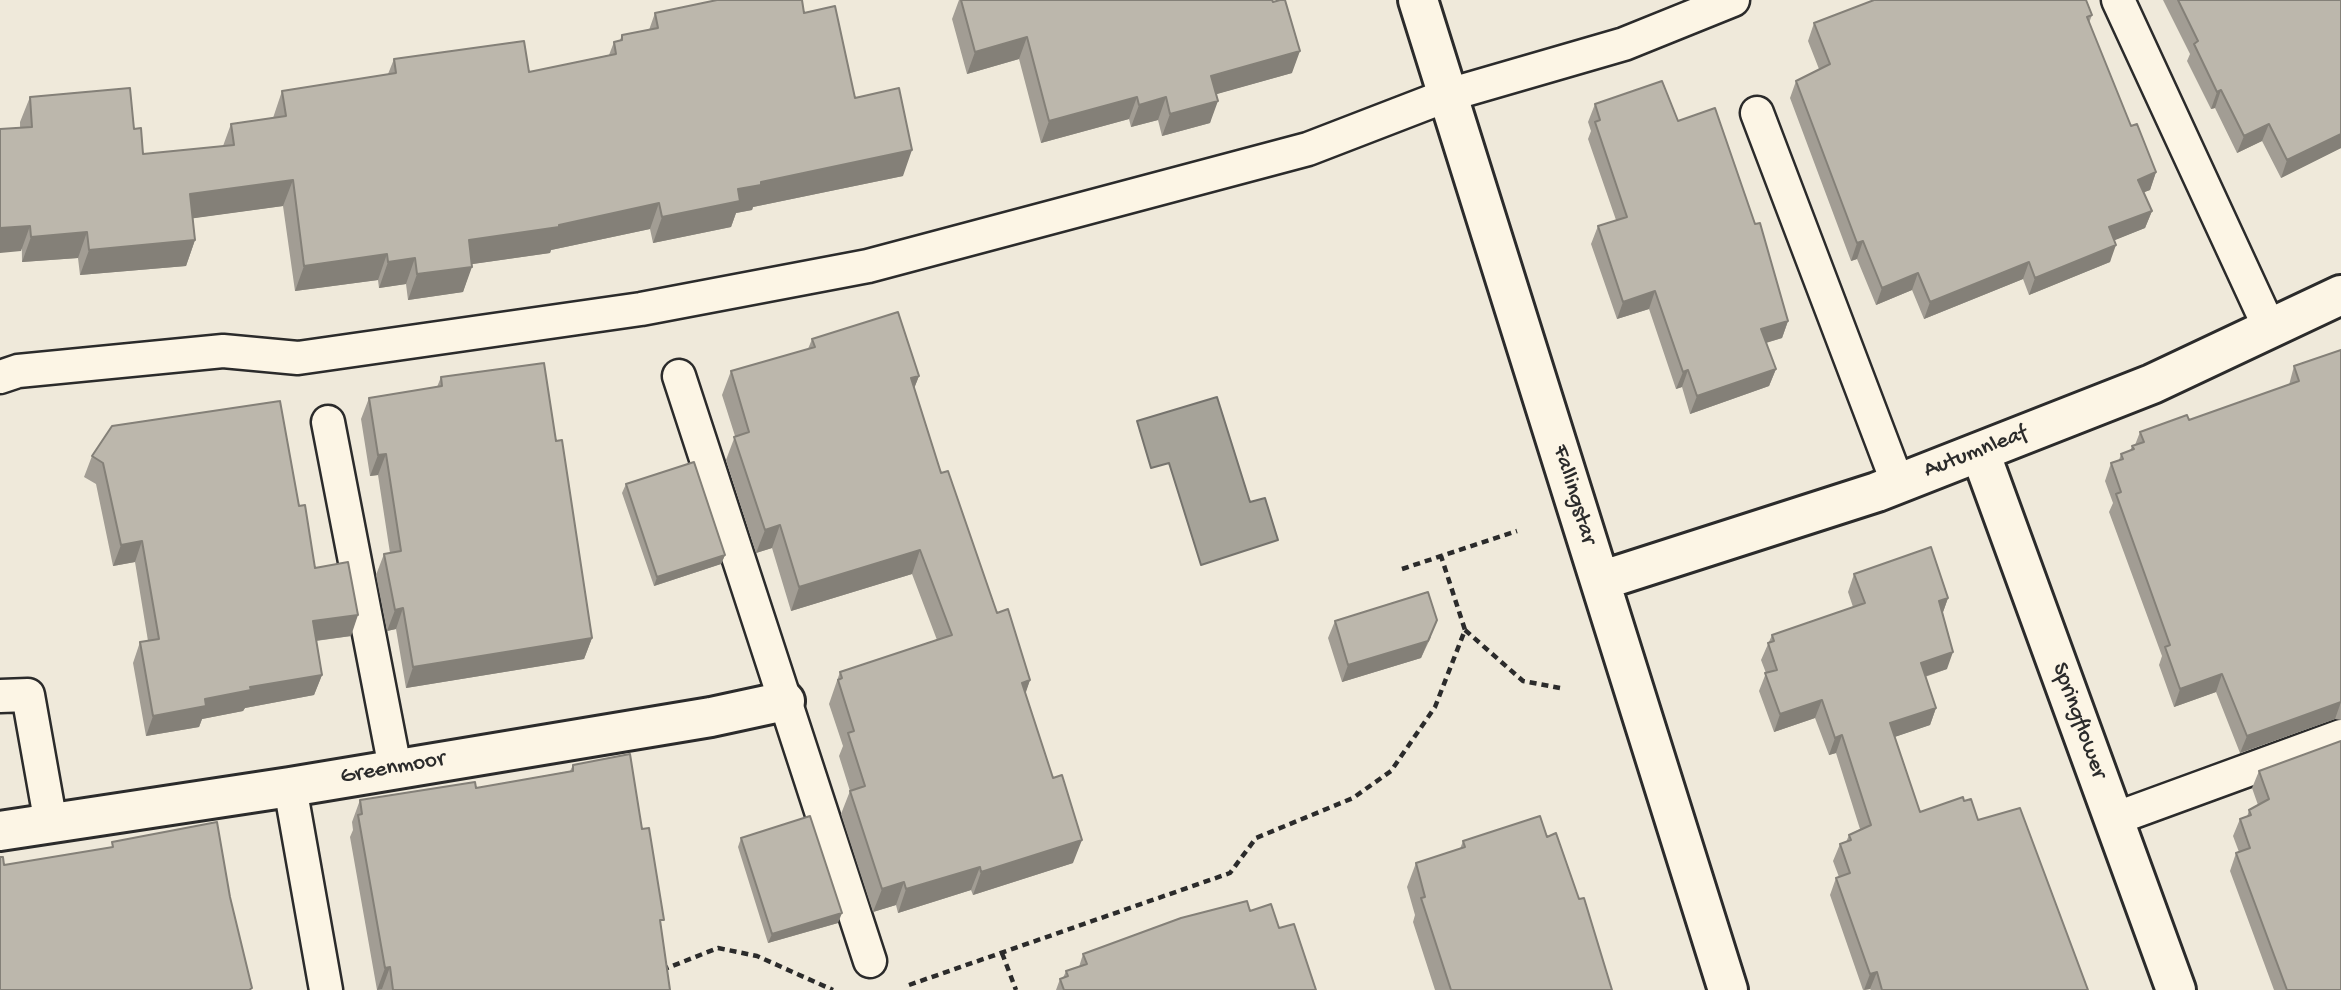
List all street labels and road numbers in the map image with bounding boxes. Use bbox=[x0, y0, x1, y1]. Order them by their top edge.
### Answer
street label: Autumnleaf bbox=[1920, 421, 2032, 485]
street label: Fallingstar bbox=[1545, 442, 1601, 548]
street label: Springflower bbox=[2044, 659, 2112, 783]
street label: Greenmoor bbox=[339, 746, 447, 792]

